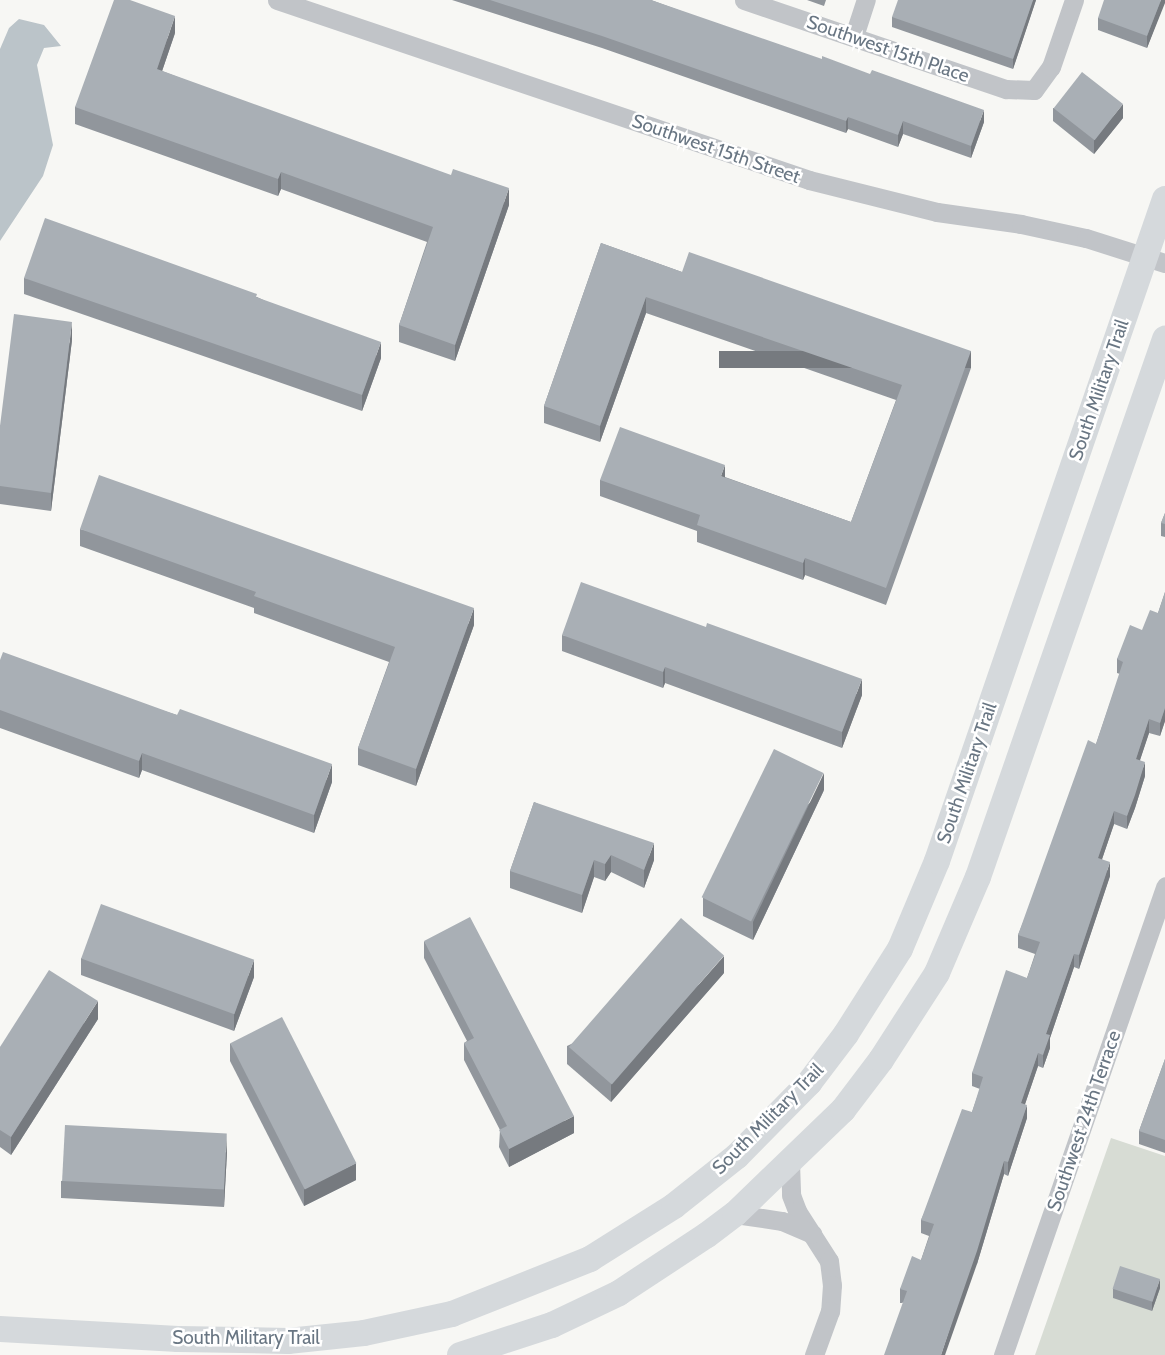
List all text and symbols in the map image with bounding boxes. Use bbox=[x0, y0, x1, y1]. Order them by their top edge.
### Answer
street label: Southwest 15th Place bbox=[804, 11, 972, 87]
street label: Southwest 15th Street bbox=[629, 110, 803, 188]
street label: South Military Trail bbox=[1064, 317, 1134, 463]
street label: South Military Trail bbox=[932, 700, 1002, 846]
street label: Southwest 24th Terrace bbox=[1042, 1028, 1126, 1214]
street label: South Military Trail bbox=[708, 1059, 828, 1179]
street label: South Military Trail bbox=[172, 1327, 320, 1349]

